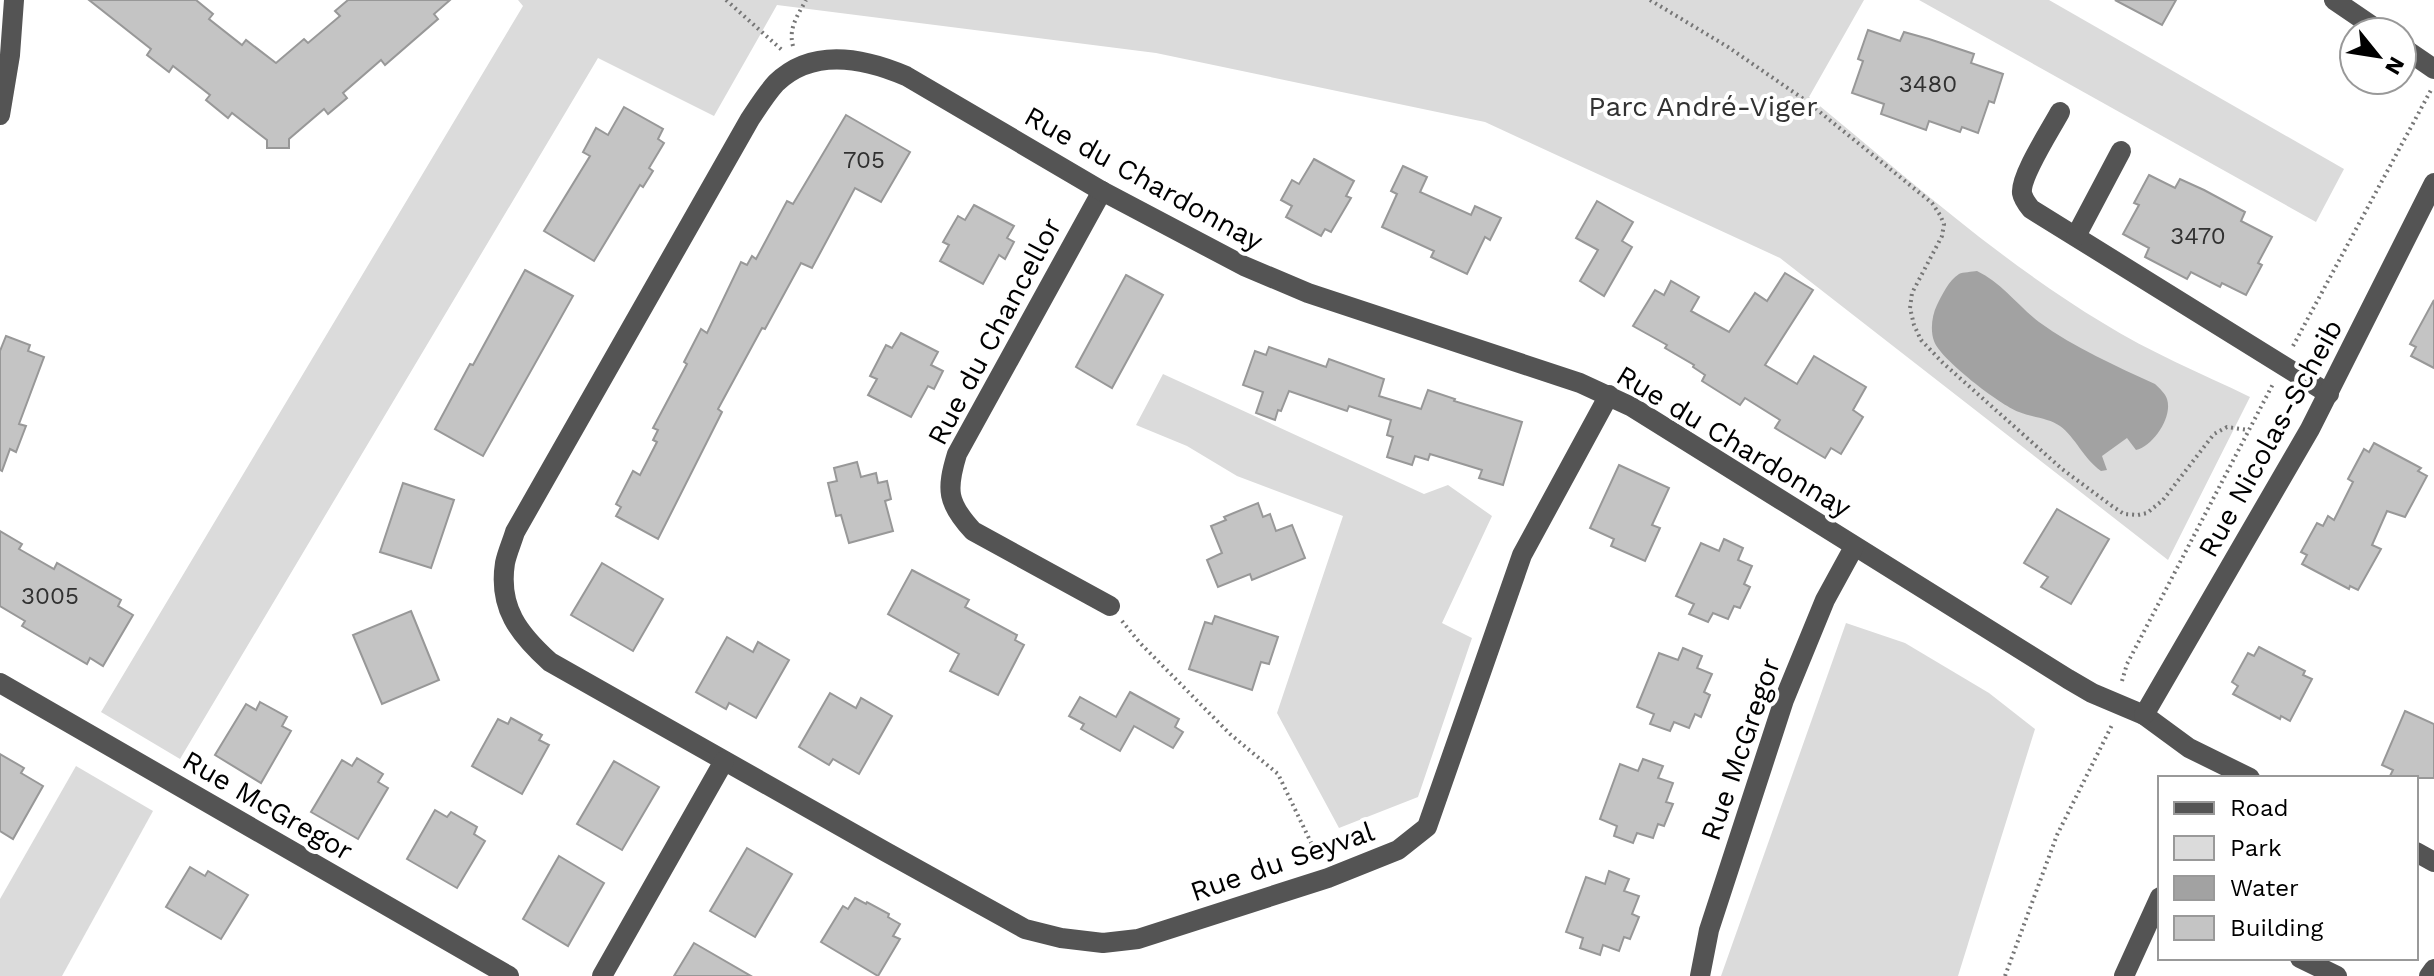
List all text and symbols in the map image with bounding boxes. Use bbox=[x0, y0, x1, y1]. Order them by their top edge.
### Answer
north arrow bbox=[2338, 16, 2418, 96]
text: N bbox=[2380, 52, 2410, 79]
house number: 3480 bbox=[1899, 70, 1957, 98]
park label: Parc André-Viger bbox=[1588, 90, 1818, 123]
street label: Rue du Chardonnay bbox=[1019, 99, 1269, 258]
house number: 705 bbox=[843, 146, 885, 174]
street label: Rue du Chancellor bbox=[921, 212, 1068, 450]
house number: 3470 bbox=[2170, 222, 2226, 250]
street label: Rue Nicolas-Scheib bbox=[2191, 314, 2350, 563]
street label: Rue du Chardonnay bbox=[1611, 358, 1857, 525]
house number: 3005 bbox=[21, 582, 79, 610]
street label: Rue McGregor bbox=[1694, 653, 1787, 845]
street label: Rue McGregor bbox=[177, 743, 359, 867]
legend bbox=[2158, 776, 2418, 960]
text: Road bbox=[2230, 794, 2289, 822]
street label: Rue du Seyval bbox=[1186, 814, 1379, 908]
text: Park bbox=[2230, 834, 2282, 862]
text: Water bbox=[2230, 874, 2299, 902]
text: Building bbox=[2230, 914, 2323, 942]

